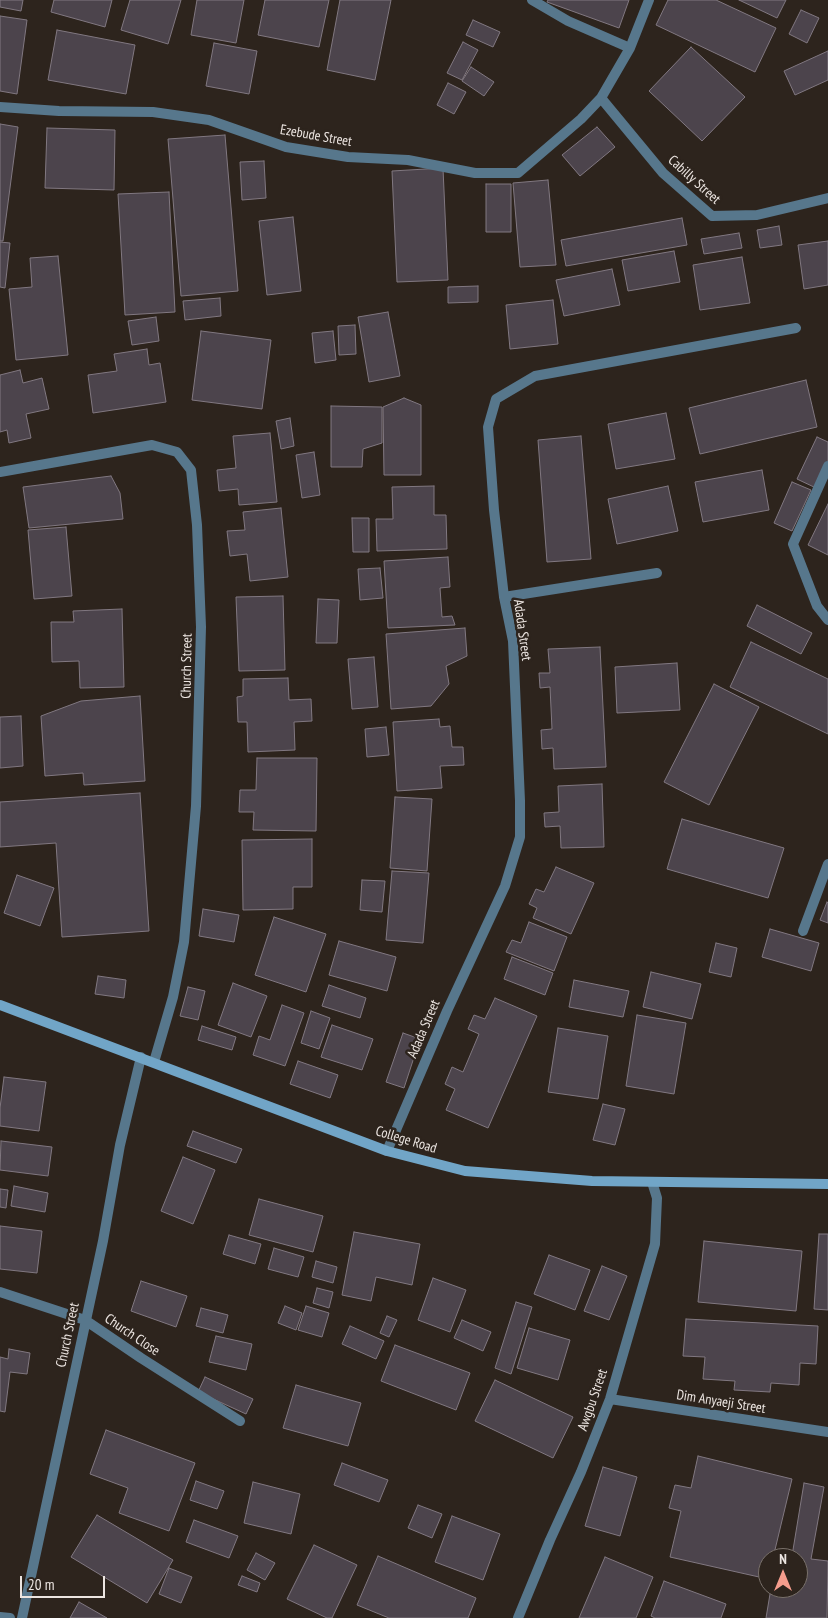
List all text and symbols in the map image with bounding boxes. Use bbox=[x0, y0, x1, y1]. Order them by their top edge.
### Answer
street label: Ezebude Street bbox=[279, 121, 353, 151]
street label: Cabilly Street bbox=[664, 152, 724, 208]
street label: Adada Street bbox=[509, 598, 535, 662]
street label: Church Street bbox=[178, 633, 196, 699]
street label: Adada Street bbox=[404, 997, 444, 1061]
street label: College Road bbox=[373, 1123, 439, 1157]
street label: Church Street bbox=[53, 1301, 83, 1369]
street label: Church Close bbox=[101, 1310, 163, 1360]
street label: Awgbu Street bbox=[575, 1367, 611, 1433]
street label: Dim Anyaeji Street bbox=[675, 1387, 767, 1417]
north arrow bbox=[758, 1548, 808, 1598]
text: N bbox=[779, 1550, 787, 1568]
scale bar bbox=[22, 1566, 108, 1598]
text: 20 m bbox=[28, 1575, 54, 1594]

